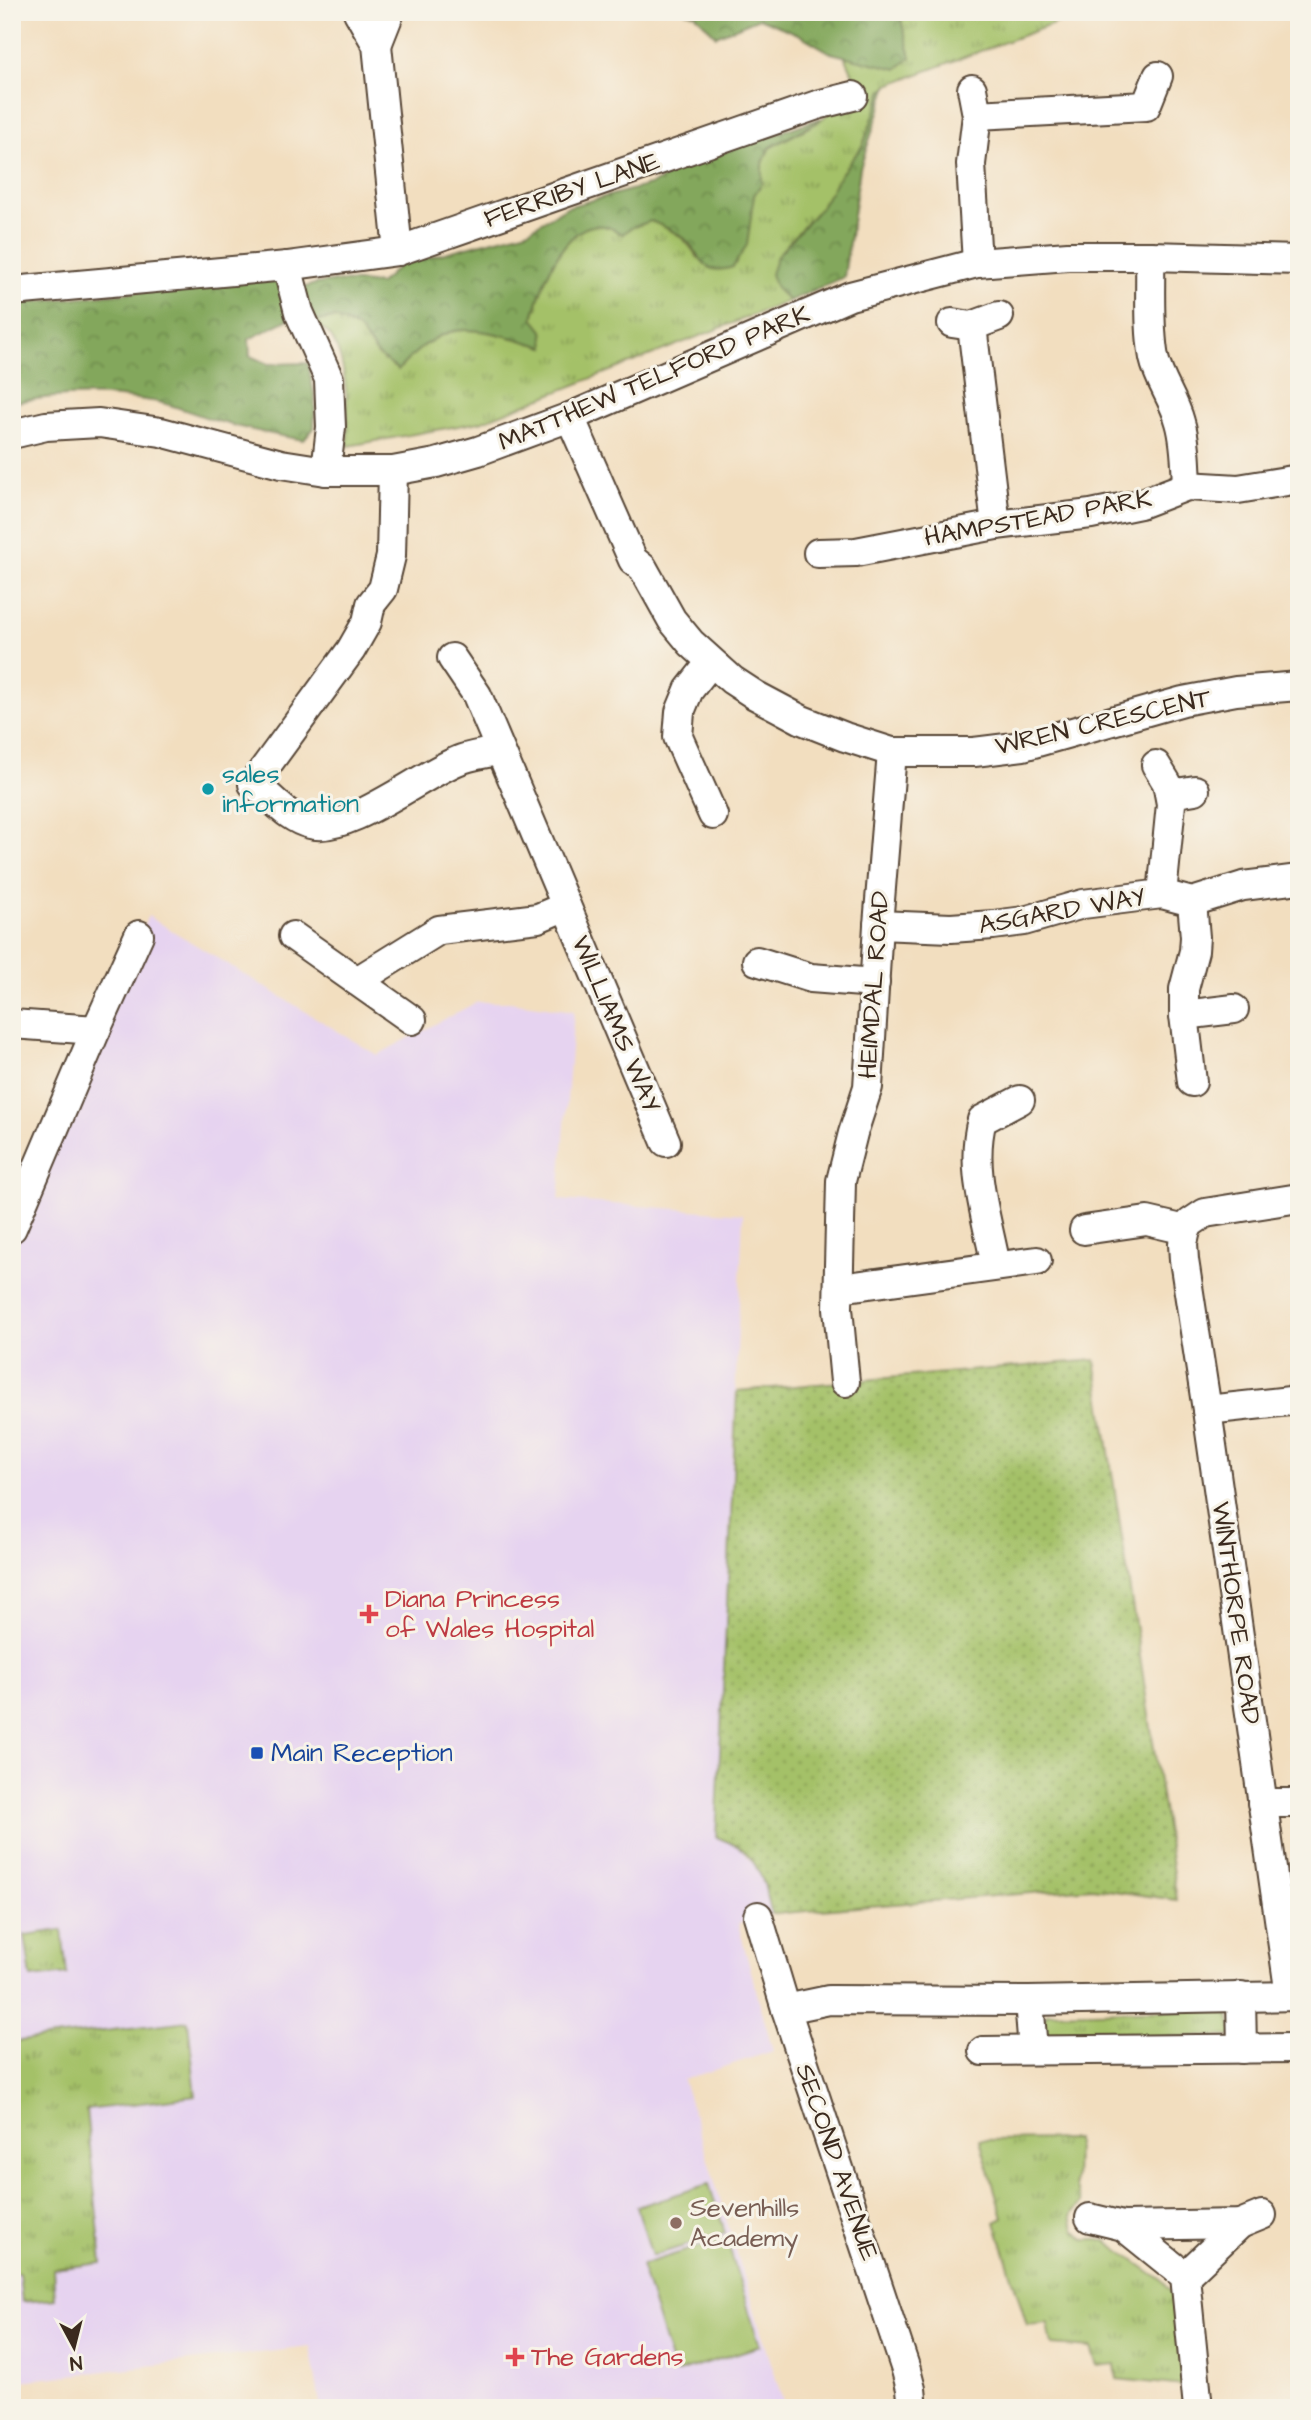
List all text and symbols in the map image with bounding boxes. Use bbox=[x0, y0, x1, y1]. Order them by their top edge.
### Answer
street label: FERRIBY LANE bbox=[479, 143, 665, 237]
street label: MATTHEW TELFORD PARK bbox=[493, 296, 815, 460]
street label: HAMPSTEAD PARK bbox=[922, 480, 1155, 556]
street label: WREN CRESCENT bbox=[992, 679, 1215, 764]
place label: sales information bbox=[222, 756, 359, 822]
marker: sales information bbox=[200, 781, 216, 797]
street label: ASGARD WAY bbox=[976, 879, 1148, 943]
street label: HEIMDAL ROAD bbox=[849, 890, 899, 1080]
street label: WILLIAMS WAY bbox=[563, 930, 669, 1118]
street label: WINTHORPE ROAD bbox=[1203, 1499, 1269, 1727]
place label: Diana Princess of Wales Hospital bbox=[385, 1581, 594, 1647]
marker: Diana Princess of Wales Hospital bbox=[359, 1604, 379, 1624]
place label: Main Reception bbox=[271, 1735, 453, 1771]
marker: Main Reception bbox=[249, 1745, 265, 1761]
street label: SECOND AVENUE bbox=[786, 2059, 888, 2265]
place label: Sevenhills Academy bbox=[690, 2190, 799, 2258]
marker: Sevenhills Academy bbox=[668, 2215, 684, 2231]
north arrow bbox=[38, 2312, 108, 2382]
place label: The Gardens bbox=[531, 2339, 684, 2375]
marker: The Gardens bbox=[505, 2347, 525, 2367]
text: N bbox=[68, 2348, 83, 2377]

